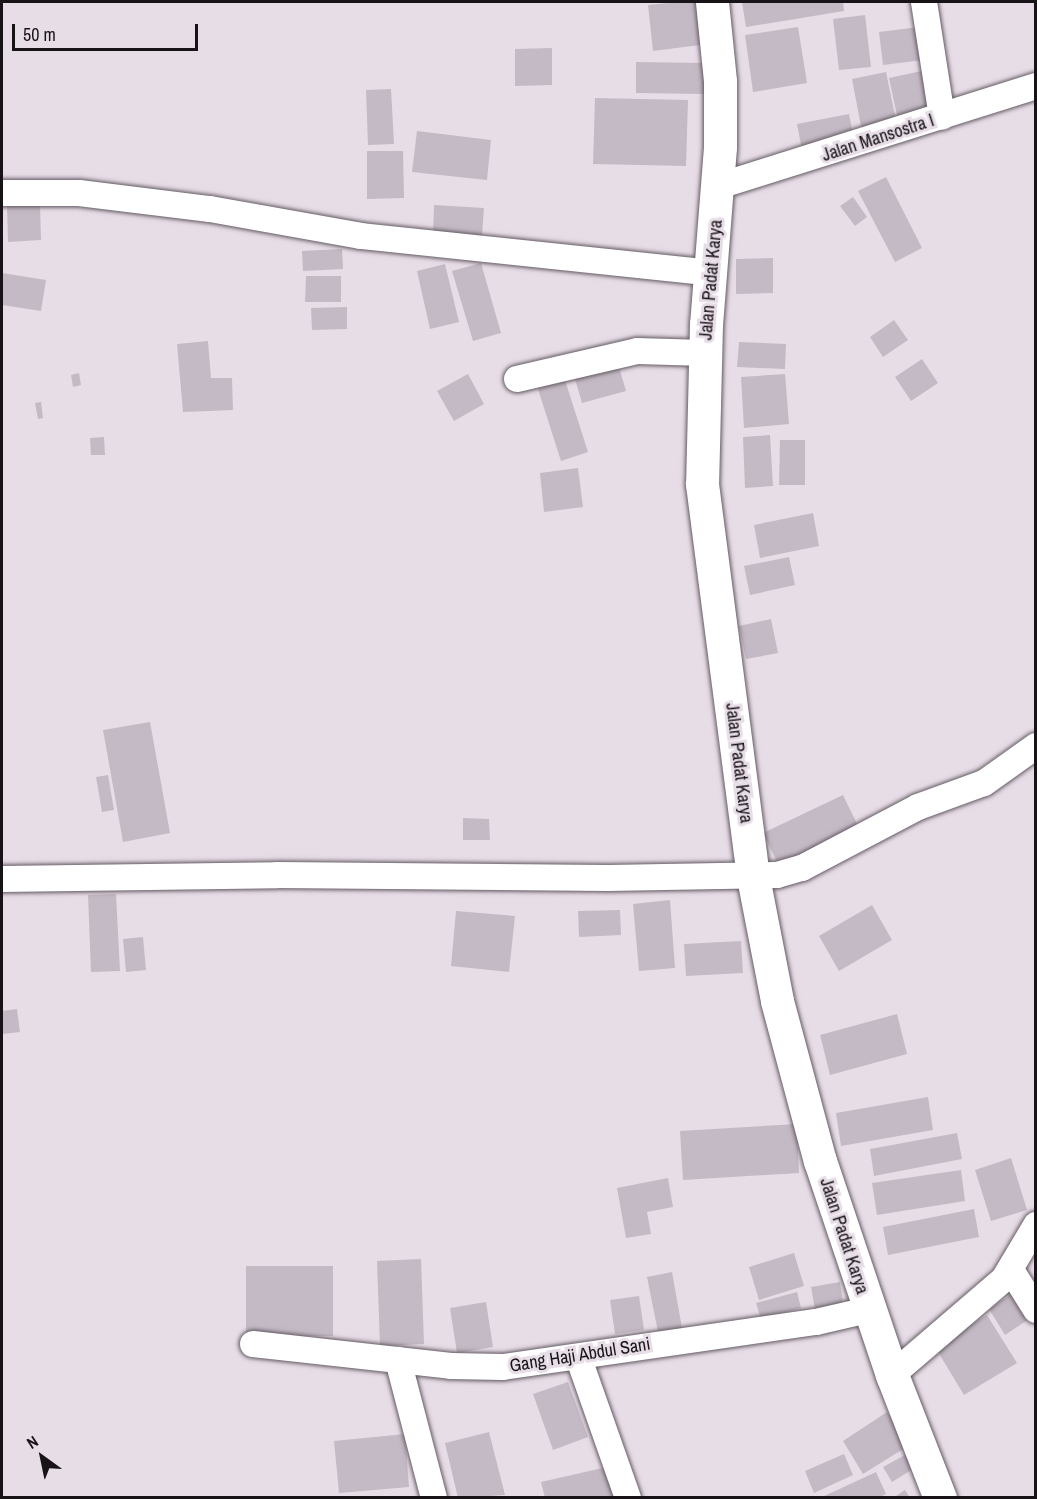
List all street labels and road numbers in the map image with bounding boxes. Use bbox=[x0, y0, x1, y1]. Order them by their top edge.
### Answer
street label: Jalan Mansostra I bbox=[819, 110, 937, 166]
street label: Jalan Padat Karya bbox=[695, 219, 727, 341]
street label: Jalan Padat Karya bbox=[721, 702, 757, 824]
street label: Jalan Padat Karya bbox=[815, 1175, 873, 1297]
street label: Gang Haji Abdul Sani bbox=[508, 1333, 652, 1377]

